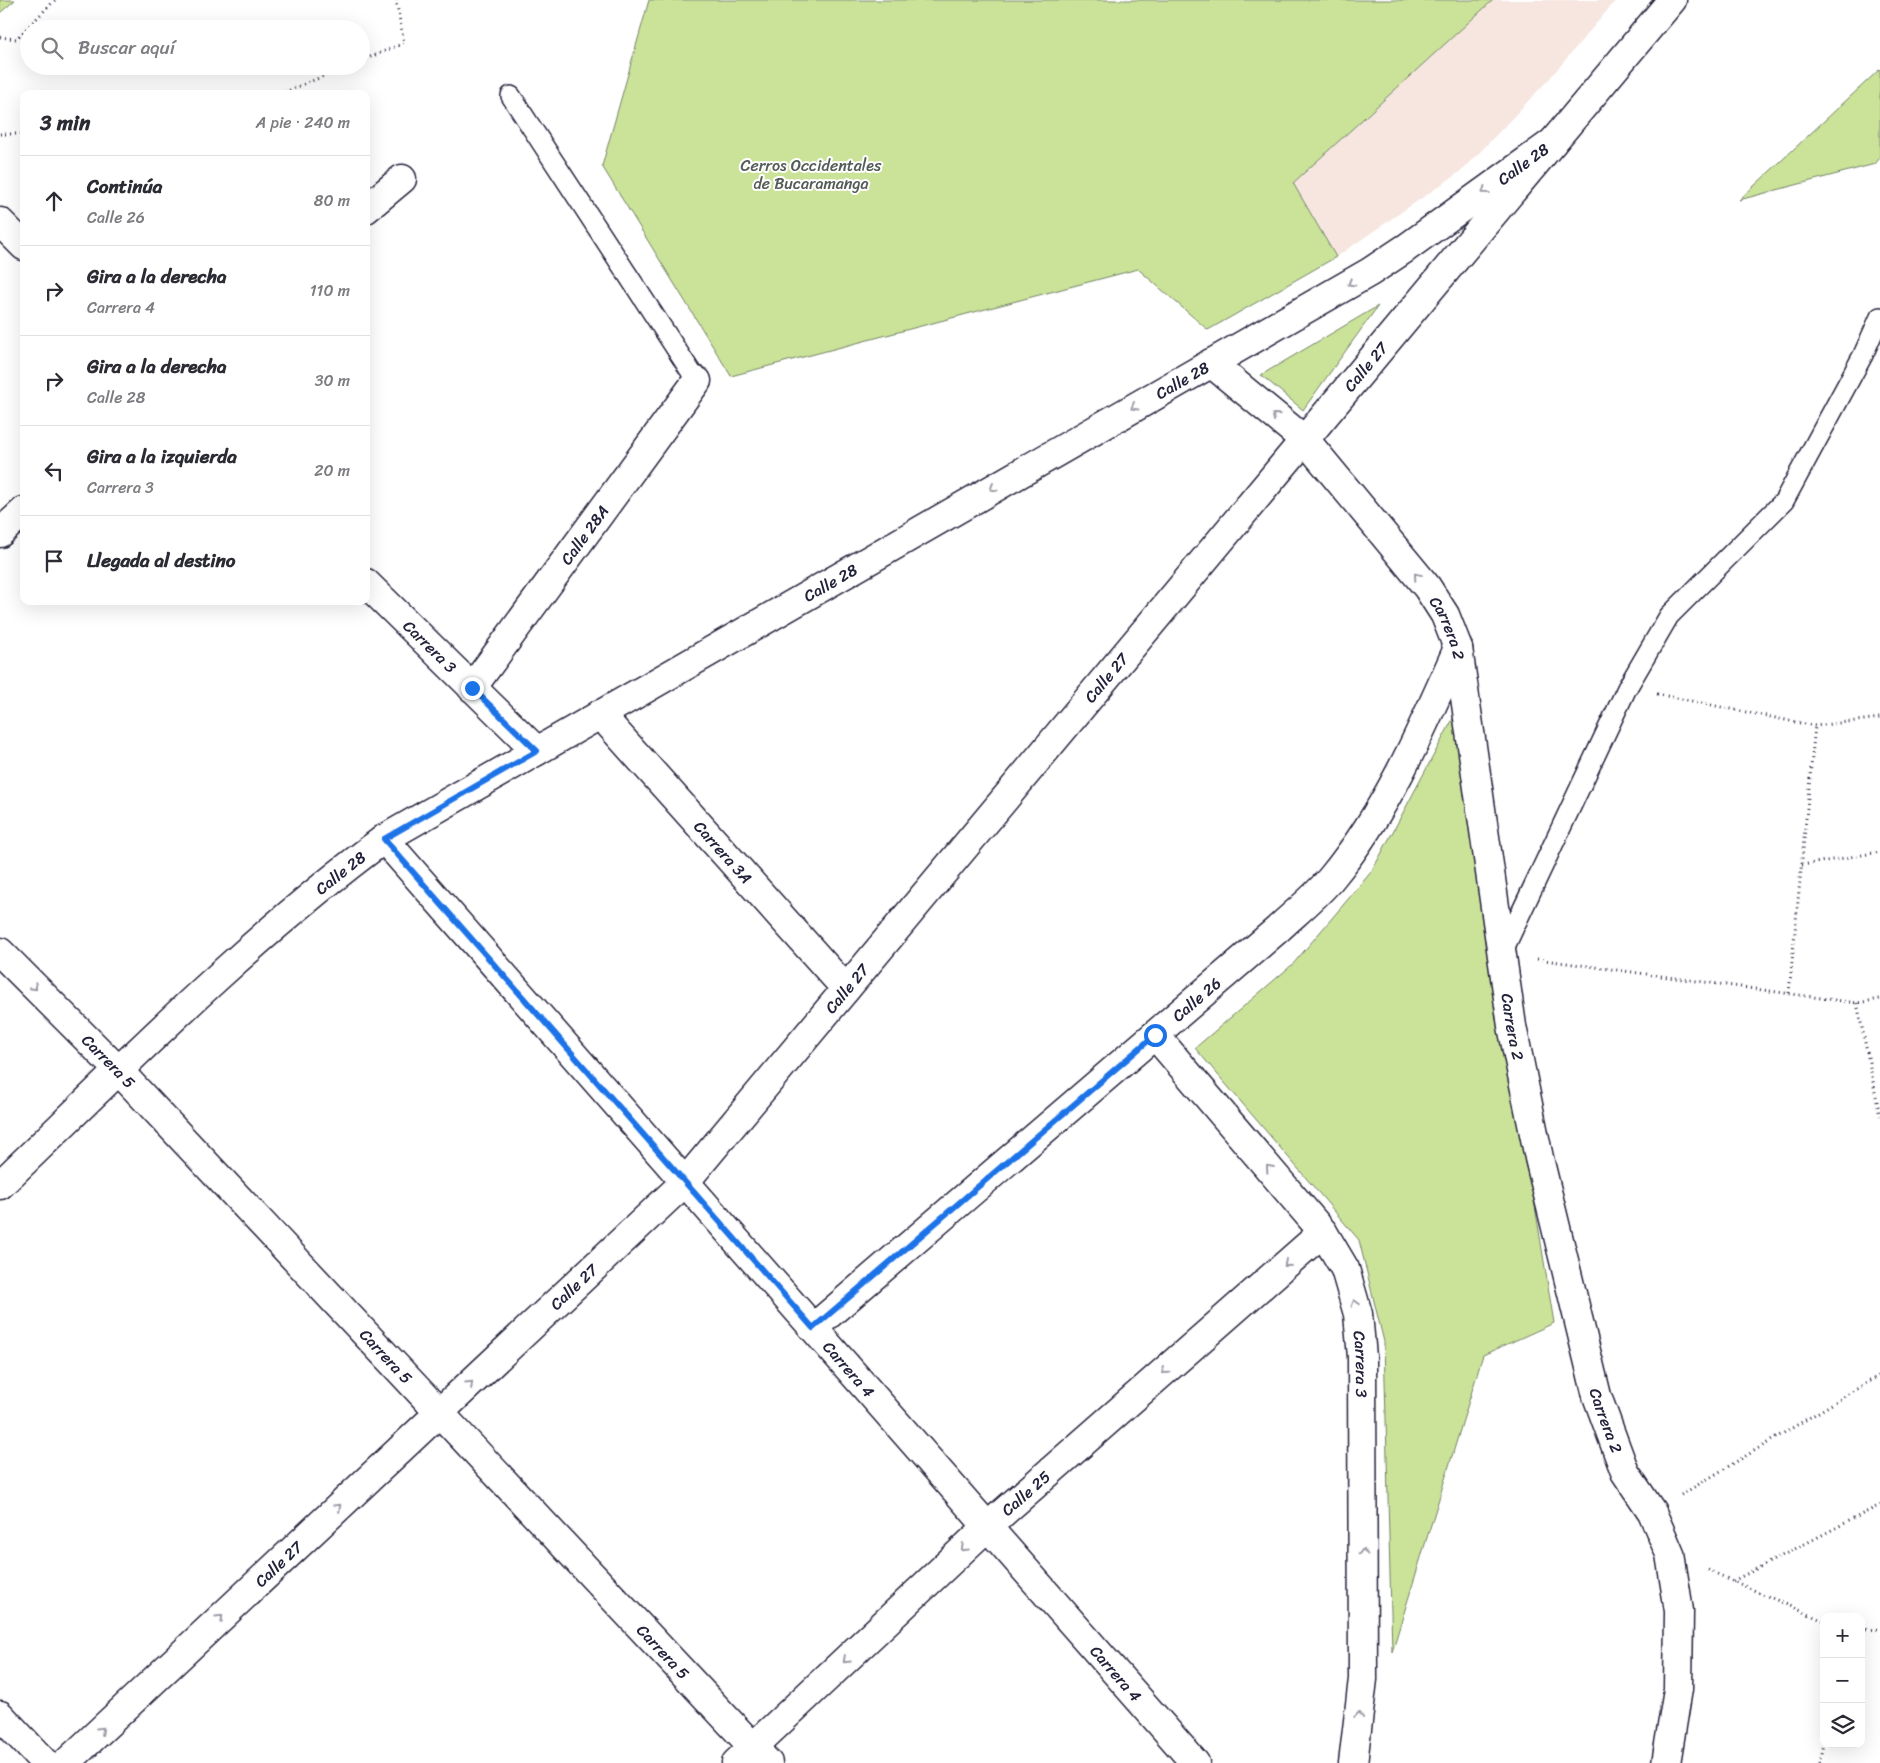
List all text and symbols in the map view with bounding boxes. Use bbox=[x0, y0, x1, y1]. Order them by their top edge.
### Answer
search box bbox=[20, 20, 370, 75]
text: Buscar aquí bbox=[78, 31, 175, 64]
icon: search bbox=[38, 34, 66, 62]
text: 3 min bbox=[40, 104, 90, 142]
text: A pie · 240 m bbox=[256, 108, 350, 137]
street label: Calle 28 bbox=[1491, 135, 1556, 193]
park label: Cerros Occidentales de Bucaramanga bbox=[741, 151, 882, 198]
text: Continúa bbox=[87, 170, 162, 203]
one-way arrow bbox=[1481, 185, 1491, 194]
text: 80 m bbox=[314, 186, 350, 215]
icon: ahead bbox=[40, 187, 68, 215]
text: Calle 26 bbox=[87, 203, 145, 232]
text: Gira a la derecha bbox=[87, 260, 226, 293]
text: 110 m bbox=[310, 276, 350, 305]
icon: right bbox=[40, 277, 68, 305]
one-way arrow bbox=[1347, 277, 1356, 287]
text: Carrera 4 bbox=[87, 293, 155, 322]
street label: Calle 27 bbox=[1336, 335, 1396, 398]
text: Gira a la derecha bbox=[87, 350, 226, 383]
street label: Calle 28 bbox=[1150, 353, 1215, 408]
text: 30 m bbox=[315, 366, 350, 395]
icon: right bbox=[40, 367, 68, 395]
text: Calle 28 bbox=[87, 383, 145, 412]
one-way arrow bbox=[1130, 401, 1139, 411]
one-way arrow bbox=[1271, 412, 1280, 421]
text: Gira a la izquierda bbox=[87, 440, 237, 473]
text: 20 m bbox=[314, 456, 350, 485]
icon: left bbox=[40, 457, 68, 485]
text: Carrera 3 bbox=[87, 473, 154, 502]
one-way arrow bbox=[990, 482, 999, 492]
street label: Calle 28A bbox=[553, 499, 617, 571]
text: Llegada al destino bbox=[87, 544, 236, 577]
icon: arrive bbox=[40, 547, 68, 575]
street label: Calle 28 bbox=[798, 556, 863, 610]
one-way arrow bbox=[1415, 573, 1423, 582]
street label: Carrera 2 bbox=[1421, 590, 1473, 661]
street label: Carrera 3 bbox=[396, 613, 464, 680]
street label: Calle 27 bbox=[1077, 646, 1137, 709]
route end bbox=[461, 677, 484, 700]
street label: Carrera 3A bbox=[686, 814, 760, 891]
street label: Calle 28 bbox=[308, 843, 373, 903]
street label: Calle 27 bbox=[817, 957, 877, 1020]
street label: Calle 26 bbox=[1165, 970, 1228, 1029]
one-way arrow bbox=[29, 981, 38, 990]
street label: Carrera 2 bbox=[1493, 992, 1533, 1063]
route start bbox=[1144, 1024, 1167, 1047]
street label: Carrera 5 bbox=[74, 1027, 143, 1096]
one-way arrow bbox=[1266, 1165, 1274, 1174]
street label: Calle 27 bbox=[543, 1256, 605, 1317]
one-way arrow bbox=[1283, 1258, 1292, 1267]
one-way arrow bbox=[1350, 1299, 1360, 1308]
street label: Carrera 5 bbox=[352, 1322, 420, 1391]
street label: Carrera 3 bbox=[1345, 1329, 1376, 1398]
street label: Carrera 4 bbox=[815, 1334, 882, 1404]
one-way arrow bbox=[1161, 1365, 1170, 1374]
one-way arrow bbox=[464, 1381, 473, 1390]
street label: Carrera 2 bbox=[1581, 1385, 1631, 1457]
street label: Calle 25 bbox=[994, 1463, 1058, 1524]
one-way arrow bbox=[333, 1504, 342, 1513]
street label: Calle 27 bbox=[247, 1533, 310, 1595]
one-way arrow bbox=[961, 1542, 970, 1551]
one-way arrow bbox=[1358, 1548, 1368, 1556]
map controls bbox=[1820, 1613, 1865, 1748]
button: + bbox=[1820, 1613, 1865, 1658]
one-way arrow bbox=[214, 1615, 223, 1624]
street label: Carrera 5 bbox=[629, 1617, 697, 1687]
street label: Carrera 4 bbox=[1082, 1638, 1149, 1709]
one-way arrow bbox=[842, 1654, 851, 1663]
button: − bbox=[1820, 1658, 1865, 1703]
button: layers bbox=[1820, 1703, 1865, 1748]
one-way arrow bbox=[1353, 1710, 1364, 1718]
one-way arrow bbox=[96, 1727, 105, 1736]

